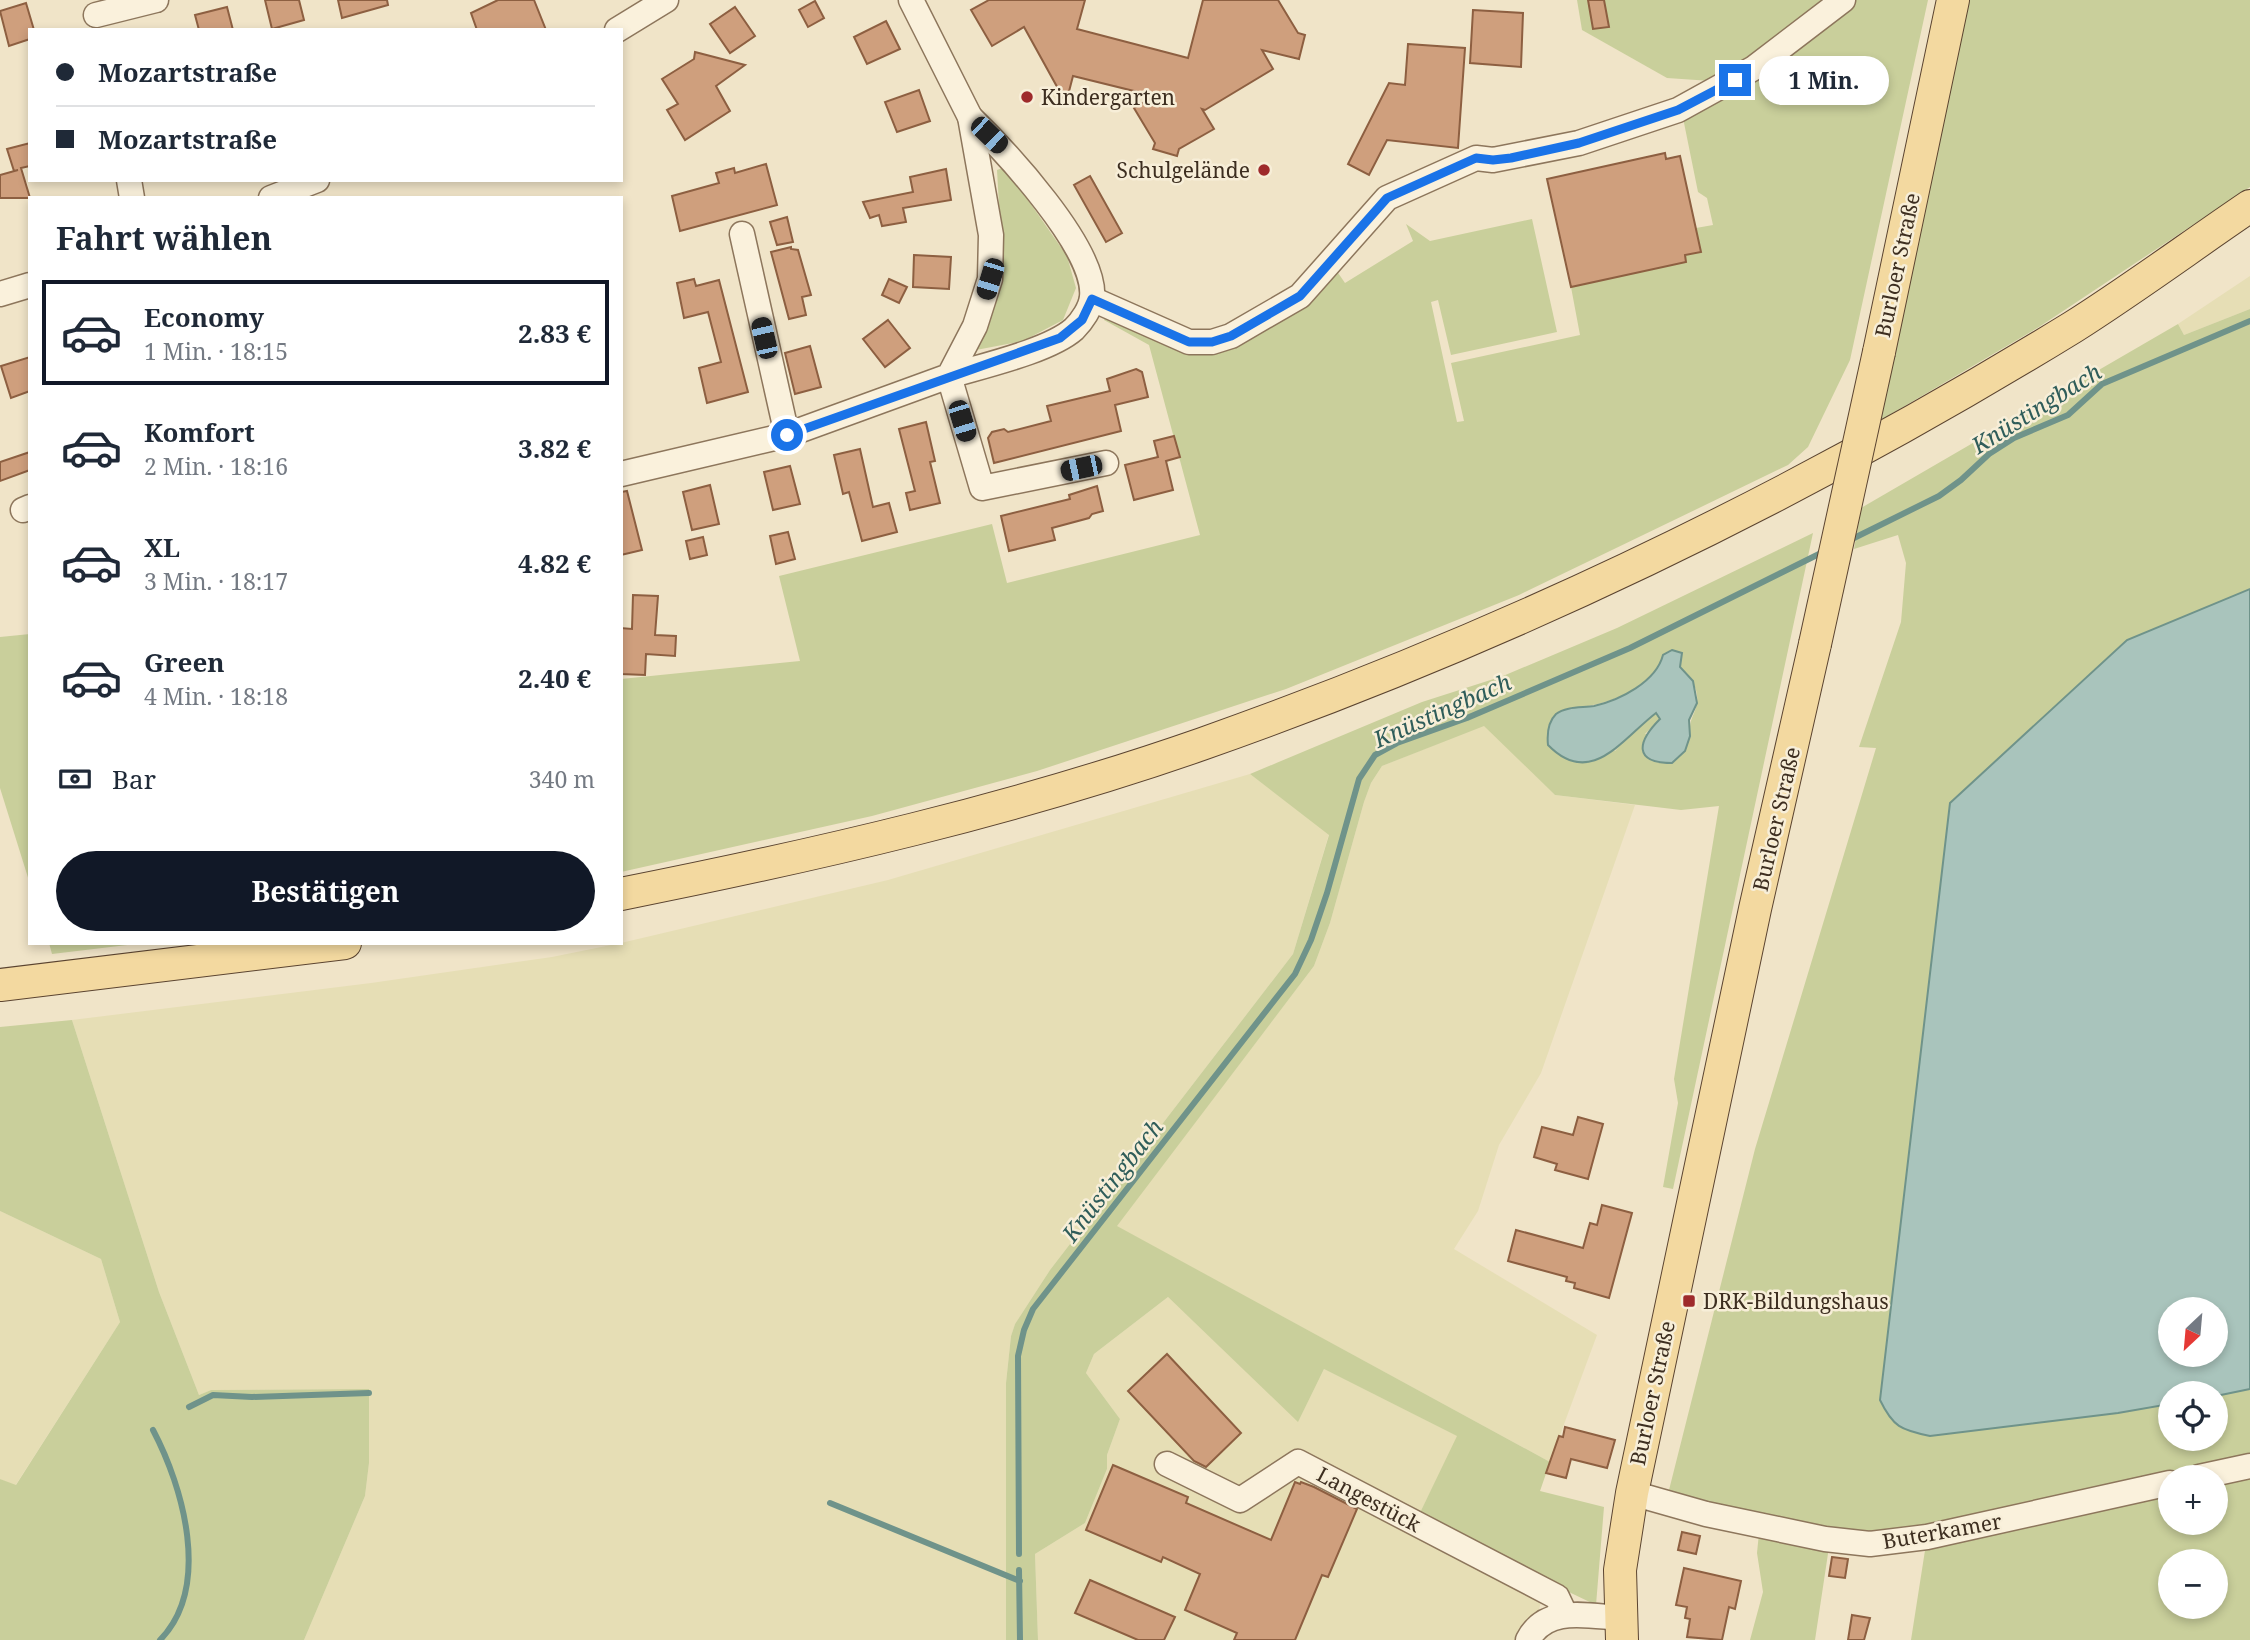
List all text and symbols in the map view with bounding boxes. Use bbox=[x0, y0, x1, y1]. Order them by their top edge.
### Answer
text: Mozartstraße bbox=[98, 54, 277, 90]
callout: 1 Min. bbox=[1760, 56, 1889, 104]
route end bbox=[1719, 64, 1751, 96]
text: 1 Min. bbox=[1788, 64, 1860, 96]
place label: Kindergarten bbox=[1041, 83, 1175, 111]
marker: Kindergarten bbox=[1019, 89, 1035, 105]
car bbox=[967, 113, 1012, 157]
text: Mozartstraße bbox=[98, 121, 277, 157]
place label: Schulgelände bbox=[1117, 156, 1250, 184]
marker: Schulgelände bbox=[1256, 162, 1272, 178]
street label: Burloer Straße bbox=[1868, 190, 1926, 340]
text: Fahrt wählen bbox=[56, 216, 272, 259]
car bbox=[974, 256, 1007, 302]
text: Economy bbox=[144, 299, 264, 335]
icon: car bbox=[60, 301, 123, 364]
text: 2.83 € bbox=[518, 315, 591, 351]
car bbox=[750, 315, 779, 361]
text: 1 Min. · 18:15 bbox=[144, 335, 288, 367]
water label: Knüstingbach bbox=[1964, 355, 2107, 461]
car bbox=[946, 398, 979, 444]
text: Komfort bbox=[144, 414, 255, 450]
icon: car bbox=[60, 416, 123, 479]
route start bbox=[771, 419, 803, 451]
text: 3.82 € bbox=[518, 430, 591, 466]
text: 2 Min. · 18:16 bbox=[144, 450, 288, 482]
car bbox=[1059, 453, 1104, 483]
text: XL bbox=[144, 529, 180, 565]
icon: car bbox=[60, 531, 123, 594]
text: 4.82 € bbox=[518, 545, 591, 581]
text: 3 Min. · 18:17 bbox=[144, 565, 288, 597]
text: Green bbox=[144, 644, 225, 680]
icon: car bbox=[60, 646, 123, 709]
text: 2.40 € bbox=[518, 660, 591, 696]
water label: Knüstingbach bbox=[1367, 665, 1516, 755]
text: 4 Min. · 18:18 bbox=[144, 680, 288, 712]
street label: Burloer Straße bbox=[1746, 744, 1806, 894]
icon: cash bbox=[56, 760, 94, 798]
text: Bar bbox=[112, 761, 156, 797]
text: 340 m bbox=[529, 763, 595, 795]
button: Bestätigen bbox=[56, 851, 595, 931]
water label: Knüstingbach bbox=[1053, 1112, 1170, 1249]
place label: DRK-Bildungshaus bbox=[1703, 1287, 1889, 1315]
marker: DRK-Bildungshaus bbox=[1681, 1293, 1697, 1309]
north arrow bbox=[2158, 1297, 2228, 1367]
map controls bbox=[2158, 1297, 2228, 1619]
street label: Burloer Straße bbox=[1623, 1318, 1681, 1468]
button: locate bbox=[2158, 1381, 2228, 1451]
street label: Langestück bbox=[1312, 1460, 1426, 1538]
button: + bbox=[2158, 1465, 2228, 1535]
street label: Buterkamer bbox=[1880, 1507, 2004, 1555]
button: − bbox=[2158, 1549, 2228, 1619]

